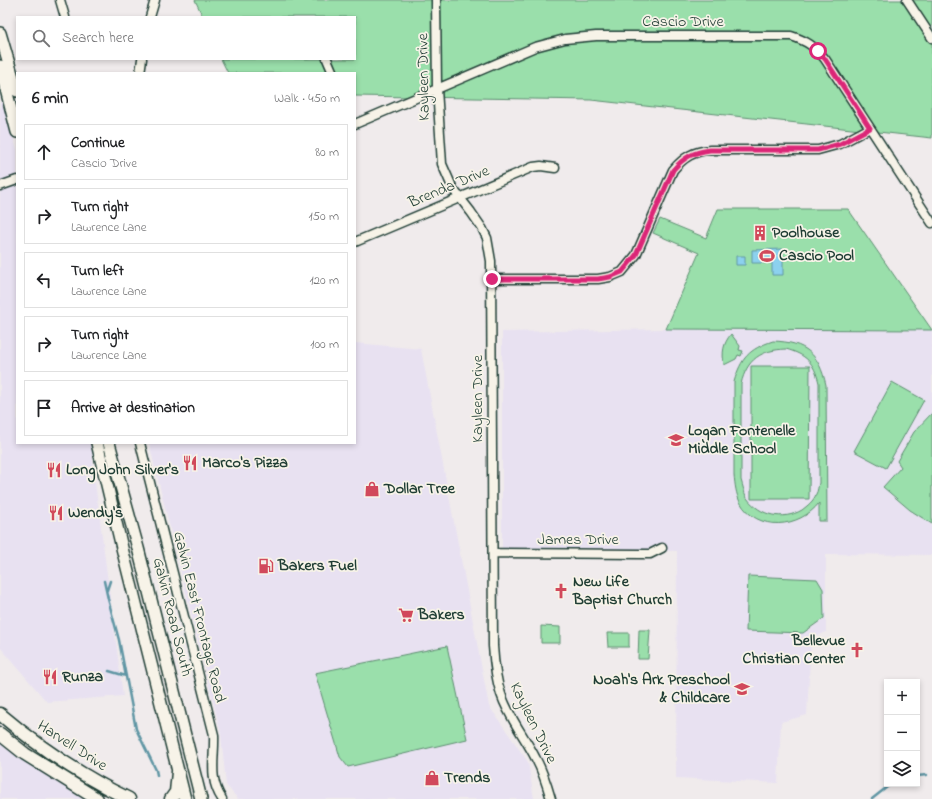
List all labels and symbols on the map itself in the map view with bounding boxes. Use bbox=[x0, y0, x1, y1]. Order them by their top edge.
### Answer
street label: Cascio Drive bbox=[642, 10, 724, 34]
street label: Kayleen Drive bbox=[411, 32, 437, 121]
route start bbox=[809, 42, 827, 60]
street label: Brenda Drive bbox=[404, 159, 494, 215]
place label: Poolhouse bbox=[772, 221, 840, 245]
building icon: Poolhouse bbox=[751, 224, 769, 242]
place label: Cascio Pool bbox=[779, 244, 854, 268]
sports icon: Cascio Pool bbox=[758, 247, 776, 265]
route end bbox=[483, 270, 501, 288]
street label: Kayleen Drive bbox=[466, 354, 490, 443]
place label: Logan Fontenelle Middle School bbox=[688, 419, 796, 461]
school or university icon: Logan Fontenelle Middle School bbox=[667, 431, 685, 449]
place label: Marco's Pizza bbox=[202, 451, 288, 475]
restaurant icon: Marco's Pizza bbox=[181, 454, 199, 472]
place label: Long John Silver's bbox=[66, 458, 179, 483]
restaurant icon: Long John Silver's bbox=[45, 461, 63, 479]
place label: Dollar Tree bbox=[383, 477, 456, 501]
shop icon: Dollar Tree bbox=[363, 480, 381, 498]
place label: Wendy's bbox=[68, 501, 123, 526]
restaurant icon: Wendy's bbox=[47, 504, 65, 522]
street label: James Drive bbox=[537, 528, 620, 552]
street label: Galvin East Frontage Road bbox=[166, 529, 232, 705]
place label: Bakers Fuel bbox=[277, 554, 357, 578]
street label: Galvin Road South bbox=[146, 555, 198, 679]
fuel station icon: Bakers Fuel bbox=[257, 557, 275, 575]
place label: New Life Baptist Church bbox=[572, 570, 672, 612]
church icon: New Life Baptist Church bbox=[552, 582, 570, 600]
place label: Bakers bbox=[417, 603, 465, 627]
supermarket icon: Bakers bbox=[397, 606, 415, 624]
place label: Bellevue Christian Center bbox=[743, 629, 846, 671]
church icon: Bellevue Christian Center bbox=[848, 641, 866, 659]
place label: Runza bbox=[61, 665, 104, 689]
restaurant icon: Runza bbox=[41, 668, 59, 686]
place label: Noah's Ark Preschool & Childcare bbox=[593, 668, 731, 710]
street label: Kayleen Drive bbox=[503, 678, 563, 768]
school or university icon: Noah's Ark Preschool & Childcare bbox=[733, 680, 751, 698]
street label: Harvell Drive bbox=[32, 714, 113, 778]
place label: Trends bbox=[444, 766, 490, 790]
shop icon: Trends bbox=[423, 769, 441, 787]

